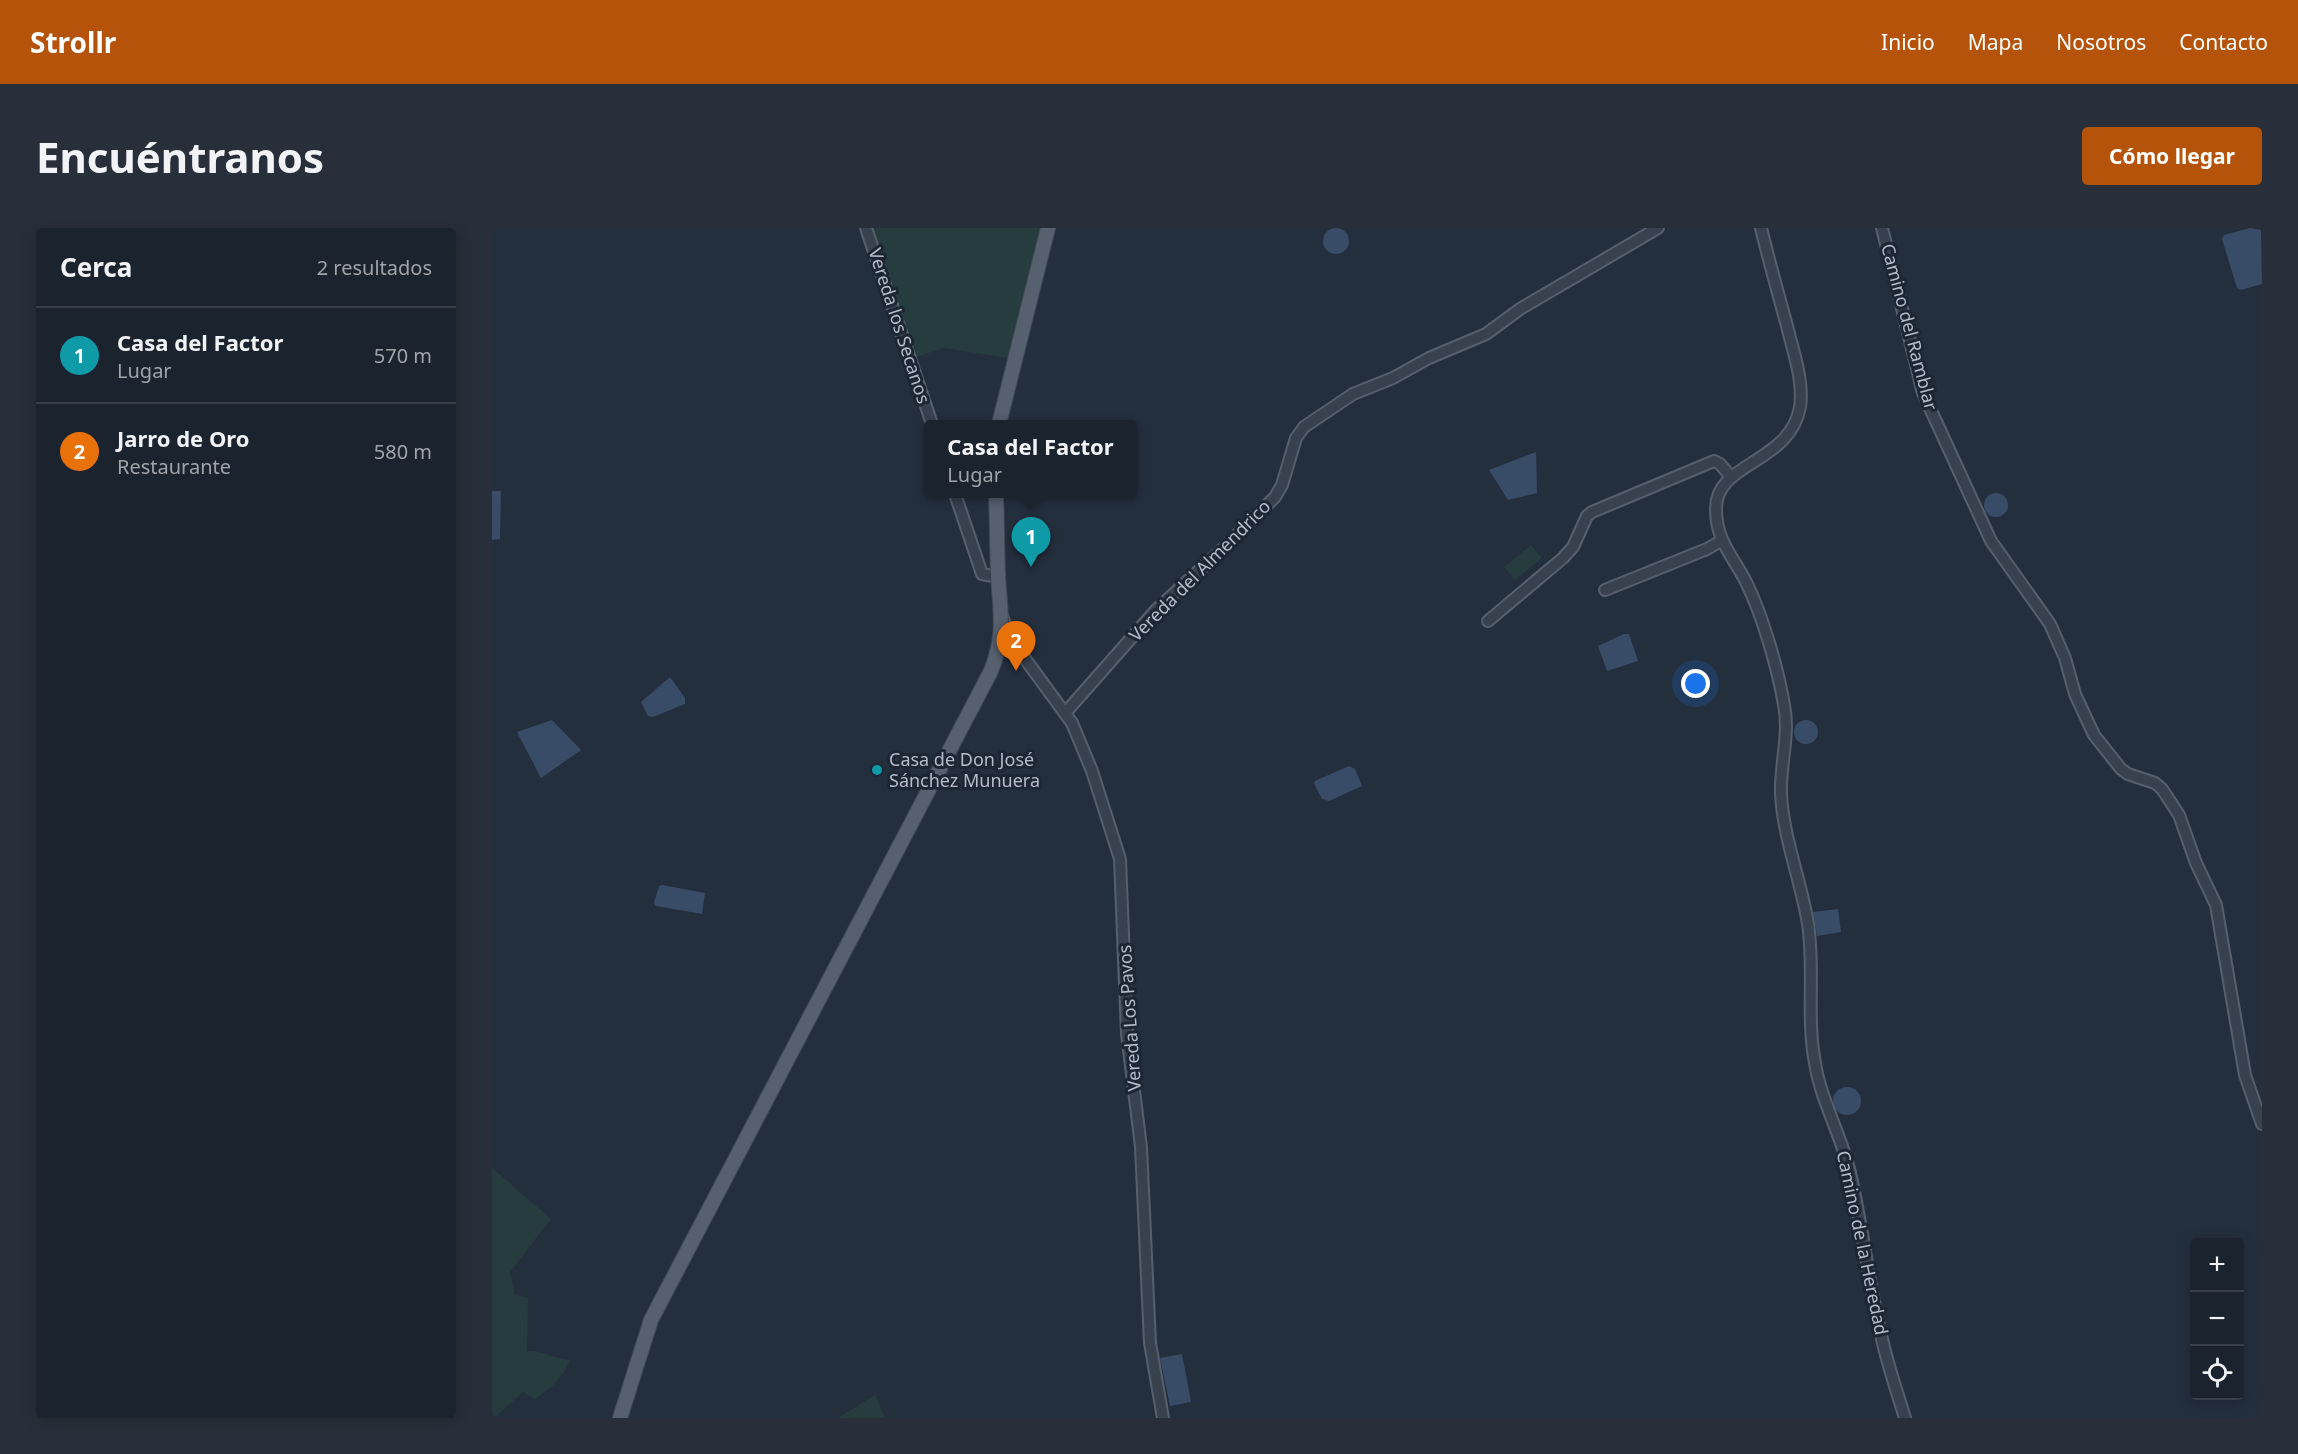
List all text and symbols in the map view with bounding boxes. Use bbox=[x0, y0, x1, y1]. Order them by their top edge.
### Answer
text: Strollr bbox=[30, 23, 116, 61]
text: Inicio bbox=[1881, 28, 1935, 56]
text: Mapa bbox=[1968, 28, 2023, 56]
text: Nosotros bbox=[2056, 28, 2146, 56]
text: Contacto bbox=[2179, 28, 2268, 56]
button: Cómo llegar bbox=[2082, 127, 2262, 185]
text: Encuéntranos bbox=[36, 128, 324, 185]
street label: Camino del Ramblar bbox=[1876, 241, 1944, 413]
street label: Vereda los Secanos bbox=[864, 245, 936, 406]
text: Cerca bbox=[60, 249, 132, 285]
text: 2 resultados bbox=[317, 254, 432, 281]
text: Casa del Factor bbox=[117, 327, 283, 357]
text: 1 bbox=[74, 342, 85, 369]
text: 570 m bbox=[374, 342, 432, 369]
text: Lugar bbox=[117, 357, 172, 384]
popup bbox=[924, 420, 1137, 498]
text: Jarro de Oro bbox=[117, 423, 249, 453]
text: Casa del Factor bbox=[947, 431, 1114, 461]
text: 2 bbox=[74, 438, 85, 465]
text: 580 m bbox=[374, 438, 432, 465]
text: Restaurante bbox=[117, 453, 231, 480]
text: Lugar bbox=[947, 461, 1002, 488]
street label: Vereda del Almendrico bbox=[1123, 494, 1275, 646]
pin: 1 bbox=[1012, 518, 1050, 567]
pin: 2 bbox=[996, 622, 1036, 671]
your location bbox=[1681, 669, 1710, 698]
place label: Casa de Don José Sánchez Munuera bbox=[889, 747, 1040, 792]
marker: Casa de Don José Sánchez Munuera bbox=[870, 763, 884, 777]
street label: Vereda Los Pavos bbox=[1112, 944, 1146, 1092]
street label: Camino de la Heredad bbox=[1832, 1148, 1894, 1337]
map controls bbox=[2190, 1238, 2244, 1400]
button: + bbox=[2190, 1238, 2244, 1292]
button: − bbox=[2190, 1292, 2244, 1346]
button: locate bbox=[2190, 1346, 2244, 1400]

